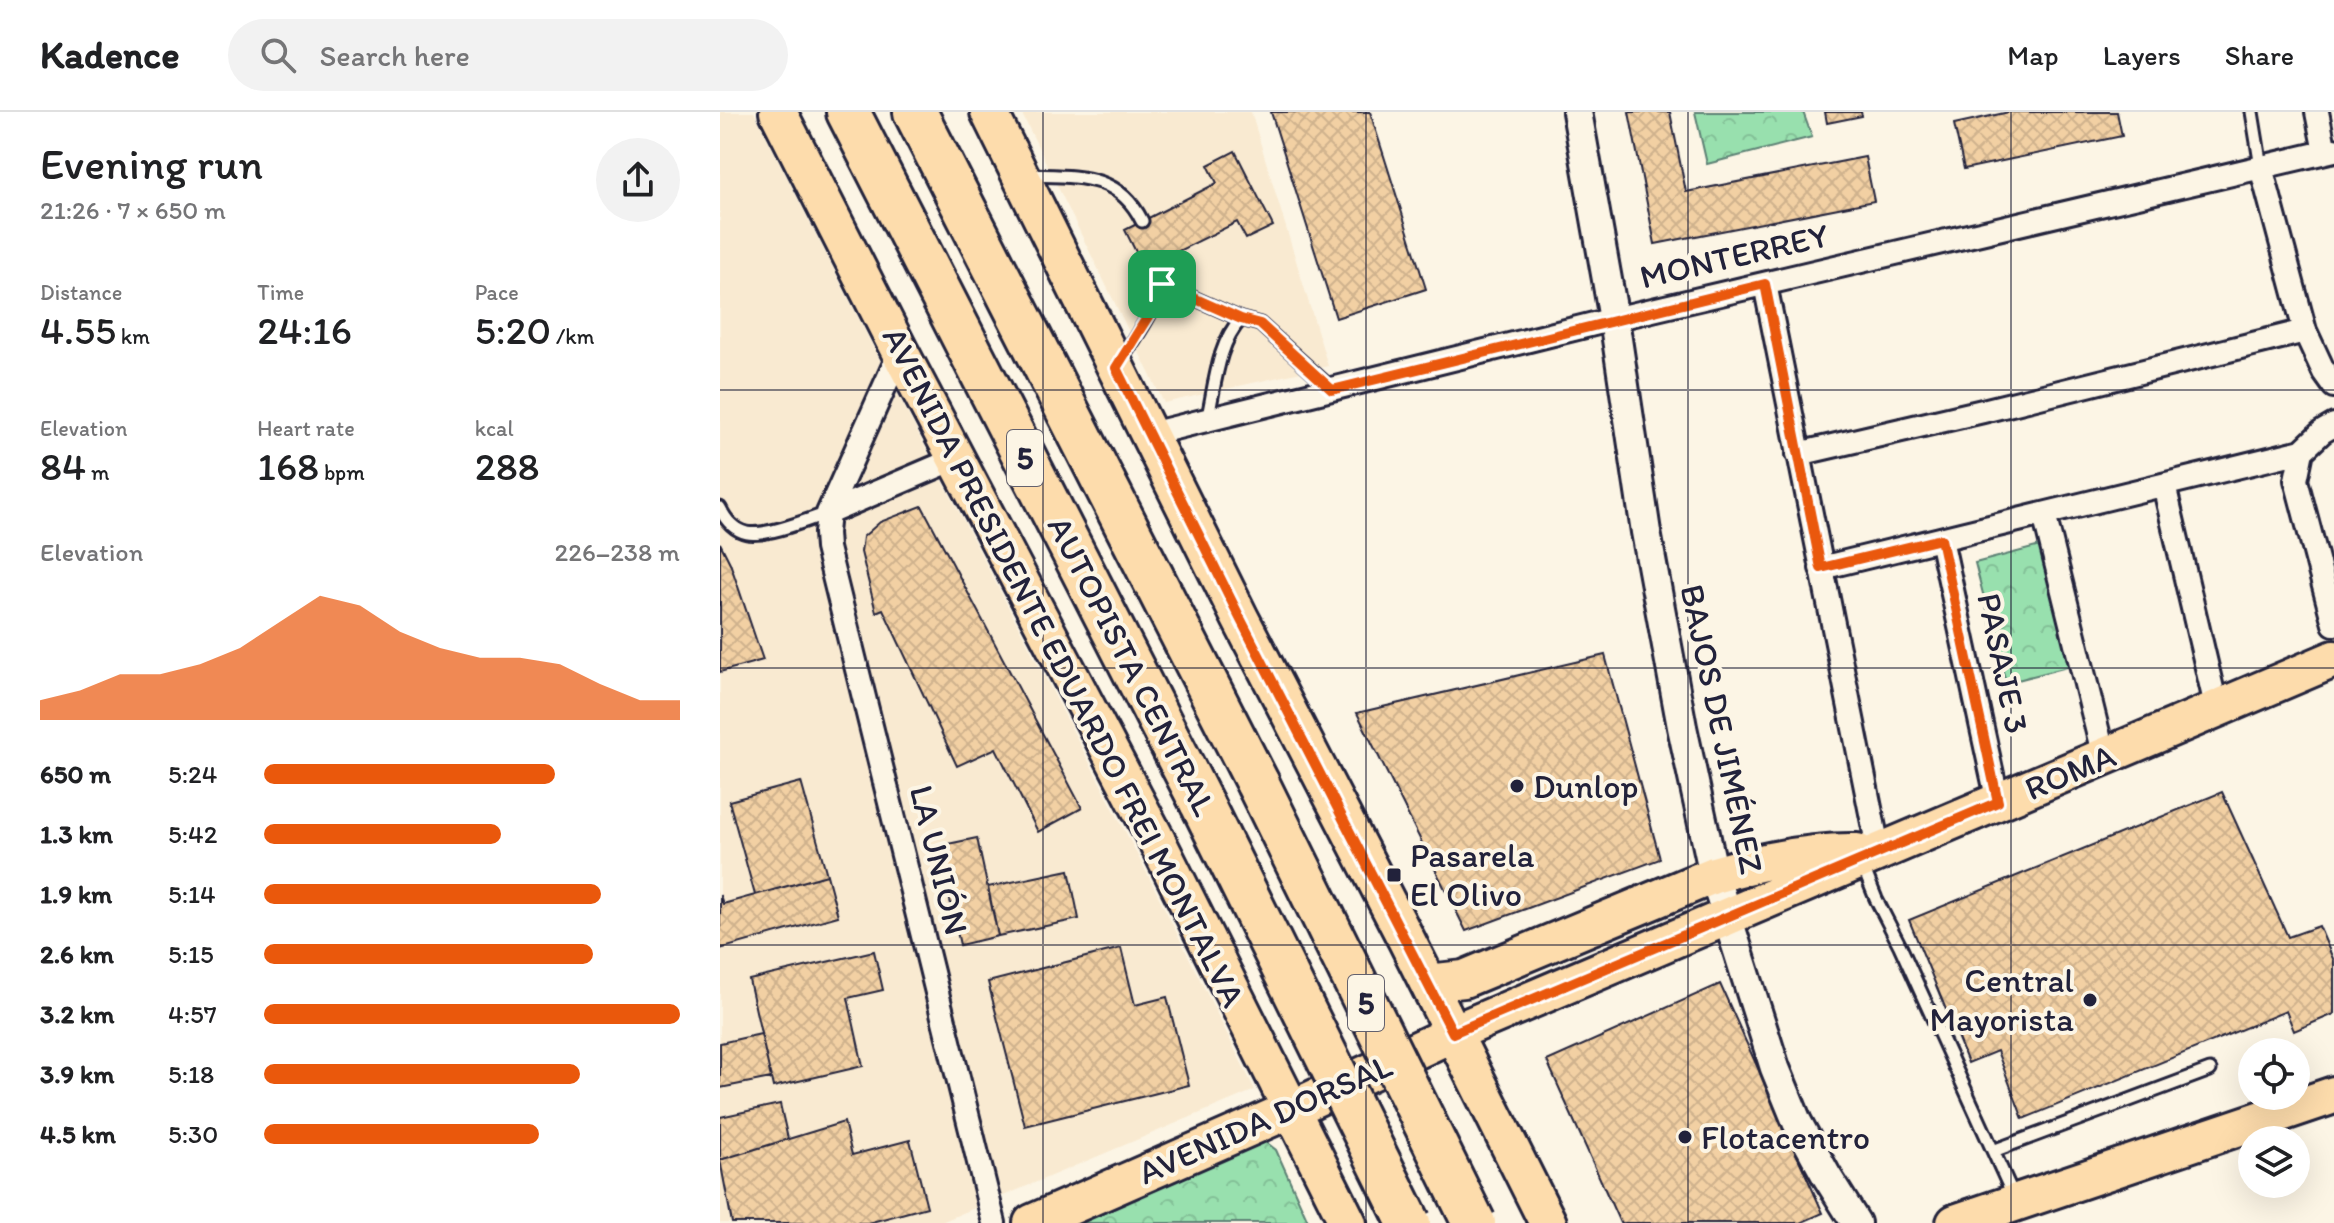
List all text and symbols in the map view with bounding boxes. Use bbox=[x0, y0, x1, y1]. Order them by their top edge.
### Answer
search box bbox=[228, 19, 788, 91]
text: Kadence bbox=[40, 32, 180, 78]
icon: search bbox=[256, 33, 300, 77]
text: Search here bbox=[320, 37, 470, 74]
text: Map bbox=[2007, 38, 2059, 72]
text: Layers bbox=[2103, 38, 2181, 72]
text: Share bbox=[2225, 38, 2294, 72]
text: Evening run bbox=[40, 137, 263, 190]
button: share bbox=[596, 138, 680, 222]
text: 21:26 · 7 × 650 m bbox=[40, 194, 226, 226]
street label: MONTERREY bbox=[1636, 214, 1833, 298]
pin bbox=[1128, 250, 1196, 318]
icon: arrive bbox=[1140, 262, 1184, 306]
text: Distance bbox=[40, 279, 122, 306]
text: Time bbox=[257, 279, 304, 306]
text: Pace bbox=[475, 279, 519, 306]
text: 4.55 bbox=[40, 306, 116, 354]
text: 24:16 bbox=[257, 306, 352, 354]
text: 5:20 bbox=[475, 306, 551, 354]
street label: AVENIDA PRESIDENTE EDUARDO FREI MONTALVA bbox=[874, 320, 1254, 1014]
text: km bbox=[116, 323, 150, 350]
text: /km bbox=[551, 323, 594, 350]
text: Elevation bbox=[40, 415, 127, 442]
text: Heart rate bbox=[257, 415, 355, 442]
text: kcal bbox=[475, 415, 514, 442]
road number: 5 bbox=[1007, 430, 1043, 486]
text: 84 bbox=[40, 442, 86, 490]
text: 168 bbox=[257, 442, 319, 490]
text: 288 bbox=[475, 442, 540, 490]
text: m bbox=[86, 459, 109, 486]
text: bpm bbox=[319, 459, 365, 486]
street label: AUTOPISTA CENTRAL bbox=[1039, 510, 1225, 822]
text: Elevation bbox=[40, 536, 143, 568]
text: 226–238 m bbox=[555, 536, 680, 568]
street label: BAJOS DE JIMÉNEZ bbox=[1671, 581, 1773, 877]
street label: PASAJE 3 bbox=[1968, 589, 2038, 737]
street label: ROMA bbox=[2019, 735, 2122, 809]
text: 650 m bbox=[40, 758, 111, 790]
text: 5:24 bbox=[168, 758, 217, 790]
place label: Dunlop bbox=[1533, 766, 1638, 807]
marker: Dunlop bbox=[1508, 777, 1526, 795]
street label: LA UNIÓN bbox=[901, 781, 977, 939]
text: 1.3 km bbox=[40, 818, 113, 850]
text: 5:42 bbox=[168, 818, 217, 850]
place label: Pasarela El Olivo bbox=[1410, 835, 1535, 915]
marker: Pasarela El Olivo bbox=[1385, 866, 1403, 884]
text: 1.9 km bbox=[40, 878, 112, 910]
text: 5:14 bbox=[168, 878, 216, 910]
text: 2.6 km bbox=[40, 938, 114, 970]
text: 5:15 bbox=[168, 938, 214, 970]
place label: Central Mayorista bbox=[1929, 960, 2074, 1040]
road number: 5 bbox=[1348, 975, 1384, 1031]
marker: Central Mayorista bbox=[2081, 991, 2099, 1009]
text: 3.2 km bbox=[40, 998, 114, 1030]
text: 4:57 bbox=[168, 998, 217, 1030]
map controls bbox=[2238, 1038, 2310, 1198]
button: locate bbox=[2238, 1038, 2310, 1110]
street label: AVENIDA DORSAL bbox=[1132, 1045, 1398, 1193]
text: 3.9 km bbox=[40, 1058, 114, 1090]
text: 5:18 bbox=[168, 1058, 214, 1090]
place label: Flotacentro bbox=[1701, 1117, 1870, 1158]
text: 4.5 km bbox=[40, 1118, 116, 1150]
text: 5:30 bbox=[168, 1118, 218, 1150]
button: layers bbox=[2238, 1126, 2310, 1198]
marker: Flotacentro bbox=[1676, 1128, 1694, 1146]

